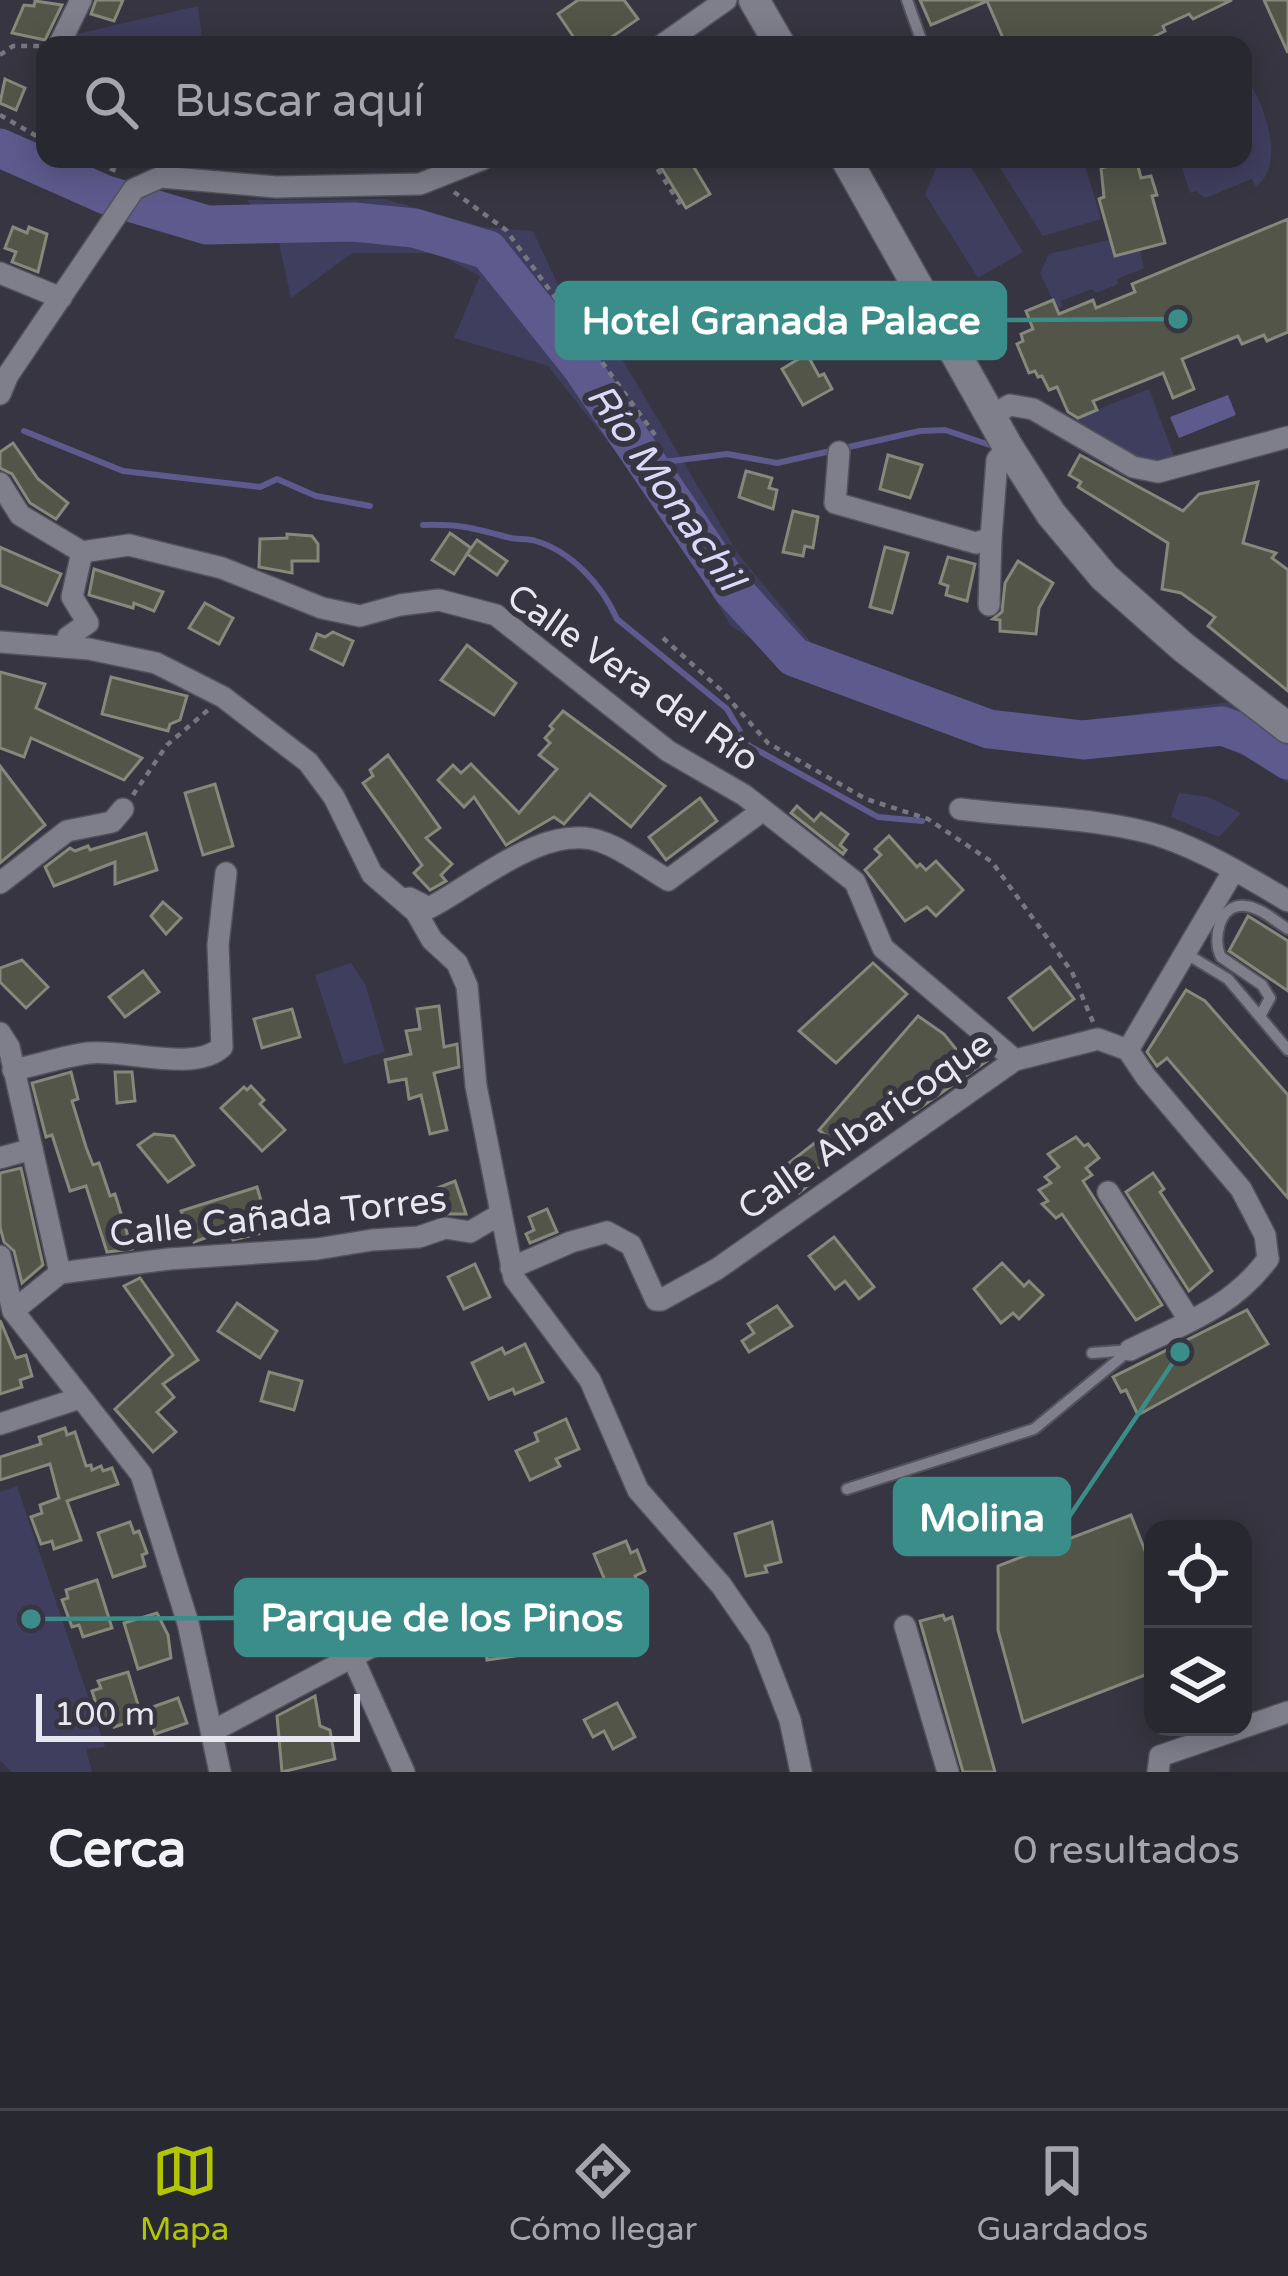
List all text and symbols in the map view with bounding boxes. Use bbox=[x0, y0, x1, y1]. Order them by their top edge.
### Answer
search box bbox=[36, 36, 1252, 168]
icon: search bbox=[78, 69, 144, 135]
text: Buscar aquí bbox=[174, 75, 424, 129]
callout: Hotel Granada Palace bbox=[557, 283, 1005, 358]
text: Hotel Granada Palace bbox=[581, 298, 981, 345]
water label: Río Monachil bbox=[576, 374, 756, 603]
street label: Calle Vera del Río bbox=[499, 575, 767, 781]
street label: Calle Albaricoque bbox=[730, 1022, 1000, 1230]
street label: Calle Cañada Torres bbox=[107, 1178, 449, 1256]
callout: Molina bbox=[895, 1479, 1069, 1554]
text: Molina bbox=[919, 1495, 1045, 1542]
map controls bbox=[1144, 1520, 1252, 1736]
button: locate bbox=[1144, 1520, 1252, 1628]
callout: Parque de los Pinos bbox=[236, 1580, 647, 1655]
text: Parque de los Pinos bbox=[261, 1595, 623, 1642]
button: layers bbox=[1144, 1628, 1252, 1736]
scale bar bbox=[36, 1688, 360, 1741]
text: 100 m bbox=[54, 1695, 155, 1734]
text: Cerca bbox=[48, 1819, 186, 1881]
text: 0 resultados bbox=[1013, 1827, 1240, 1874]
tab: Mapa bbox=[140, 2138, 229, 2249]
tab: Cómo llegar bbox=[509, 2138, 697, 2249]
tab: Guardados bbox=[976, 2138, 1148, 2249]

